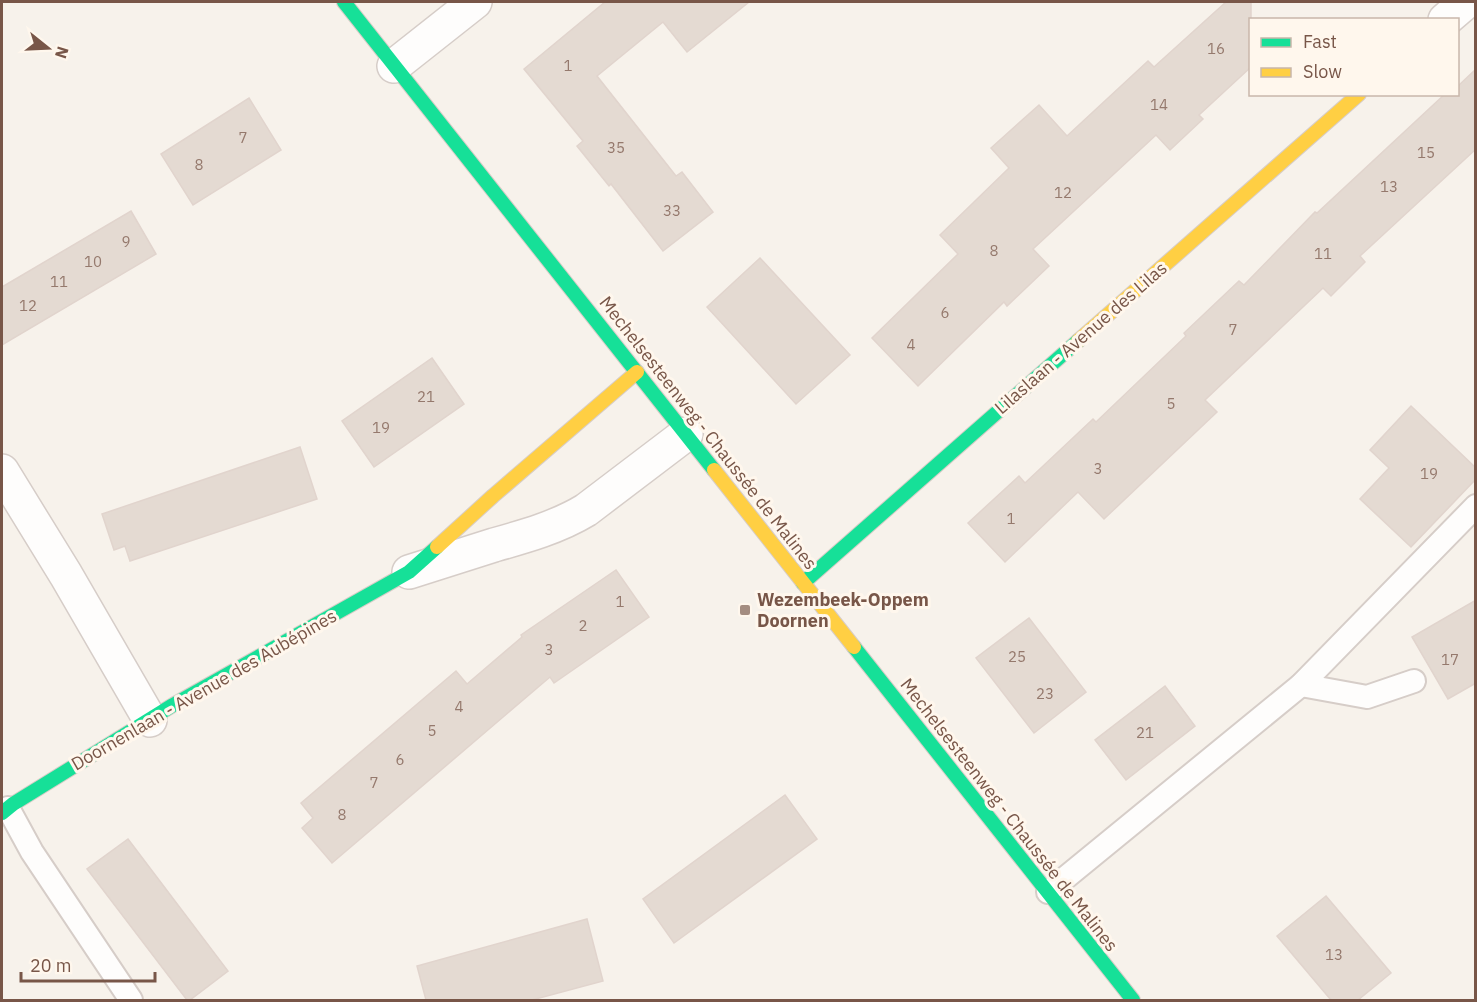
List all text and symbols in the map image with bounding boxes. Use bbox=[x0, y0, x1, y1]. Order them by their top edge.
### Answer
north arrow bbox=[18, 18, 78, 78]
legend bbox=[1249, 18, 1459, 96]
text: Fast bbox=[1303, 30, 1337, 53]
house number: 16 bbox=[1207, 39, 1225, 58]
text: N bbox=[51, 44, 74, 61]
house number: 1 bbox=[563, 56, 573, 75]
text: Slow bbox=[1303, 60, 1342, 83]
house number: 14 bbox=[1150, 95, 1168, 114]
house number: 7 bbox=[238, 128, 248, 147]
house number: 35 bbox=[607, 138, 625, 157]
house number: 15 bbox=[1417, 143, 1435, 162]
house number: 8 bbox=[194, 155, 204, 174]
house number: 13 bbox=[1380, 177, 1398, 196]
house number: 12 bbox=[1054, 183, 1072, 202]
house number: 33 bbox=[663, 201, 681, 220]
house number: 9 bbox=[121, 232, 131, 251]
house number: 8 bbox=[989, 241, 999, 260]
house number: 11 bbox=[1314, 244, 1332, 263]
house number: 10 bbox=[84, 252, 102, 271]
street label: Lilaslaan - Avenue des Lilas bbox=[990, 256, 1172, 419]
house number: 11 bbox=[50, 272, 68, 291]
street label: Mechelsesteenweg - Chaussée de Malines bbox=[595, 291, 822, 574]
house number: 12 bbox=[19, 296, 37, 315]
house number: 6 bbox=[940, 303, 950, 322]
house number: 7 bbox=[1228, 320, 1238, 339]
house number: 4 bbox=[906, 335, 916, 354]
house number: 21 bbox=[417, 387, 435, 406]
house number: 5 bbox=[1166, 394, 1176, 413]
house number: 19 bbox=[372, 418, 390, 437]
house number: 3 bbox=[1093, 459, 1103, 478]
house number: 19 bbox=[1420, 464, 1438, 483]
house number: 1 bbox=[1006, 509, 1016, 528]
place label: Wezembeek-Oppem Doornen bbox=[757, 588, 929, 632]
house number: 1 bbox=[615, 592, 625, 611]
marker: Wezembeek-Oppem Doornen bbox=[738, 603, 752, 617]
street label: Doornenlaan - Avenue des Aubépines bbox=[67, 604, 341, 775]
house number: 2 bbox=[578, 616, 588, 635]
house number: 3 bbox=[544, 640, 554, 659]
house number: 25 bbox=[1008, 647, 1026, 666]
house number: 17 bbox=[1441, 650, 1459, 669]
street label: Mechelsesteenweg - Chaussée de Malines bbox=[896, 673, 1123, 956]
house number: 23 bbox=[1036, 684, 1054, 703]
house number: 4 bbox=[454, 697, 464, 716]
house number: 5 bbox=[427, 721, 437, 740]
house number: 21 bbox=[1136, 723, 1154, 742]
house number: 6 bbox=[395, 750, 405, 769]
house number: 7 bbox=[369, 773, 379, 792]
house number: 8 bbox=[337, 805, 347, 824]
scale bar bbox=[21, 945, 154, 983]
house number: 13 bbox=[1325, 945, 1343, 964]
text: 20 m bbox=[30, 954, 72, 977]

